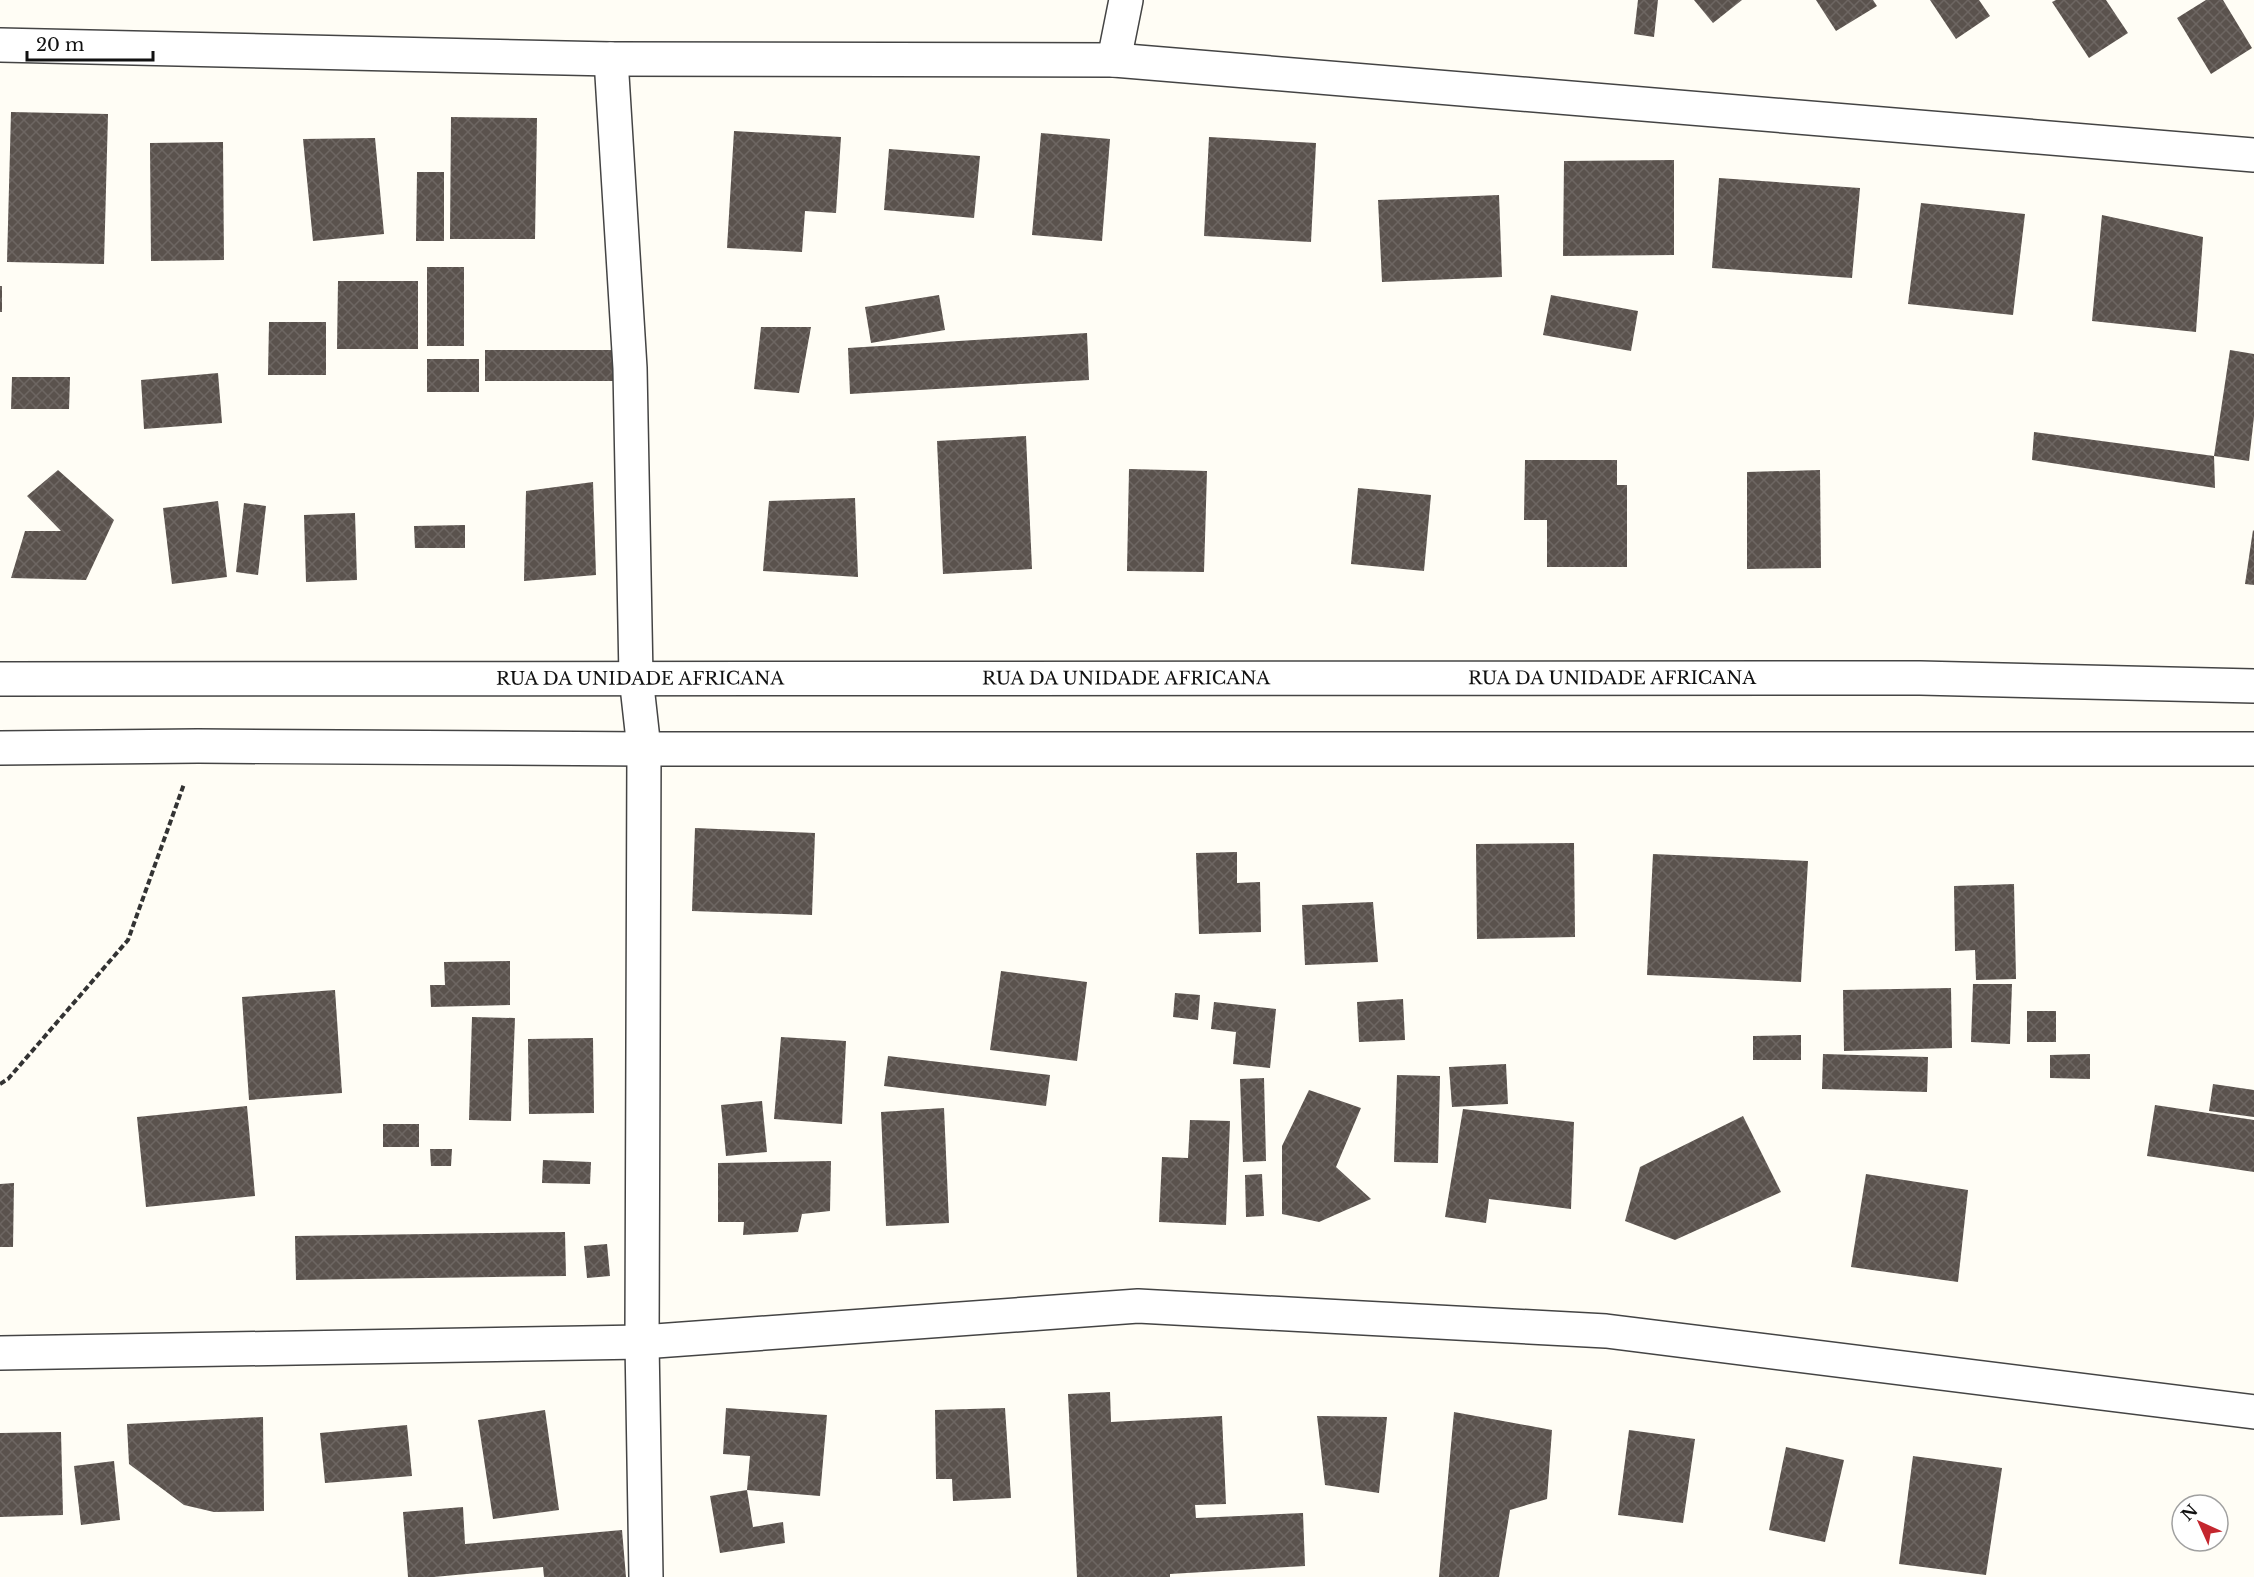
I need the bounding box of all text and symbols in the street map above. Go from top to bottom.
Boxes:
scale bar [27,24,153,62]
text: 20 m [36,34,84,56]
street label: RUA DA UNIDADE AFRICANA [982,667,1271,689]
street label: RUA DA UNIDADE AFRICANA [1468,667,1757,689]
street label: RUA DA UNIDADE AFRICANA [496,668,785,690]
north arrow [2170,1493,2230,1553]
text: N [2177,1500,2202,1525]

